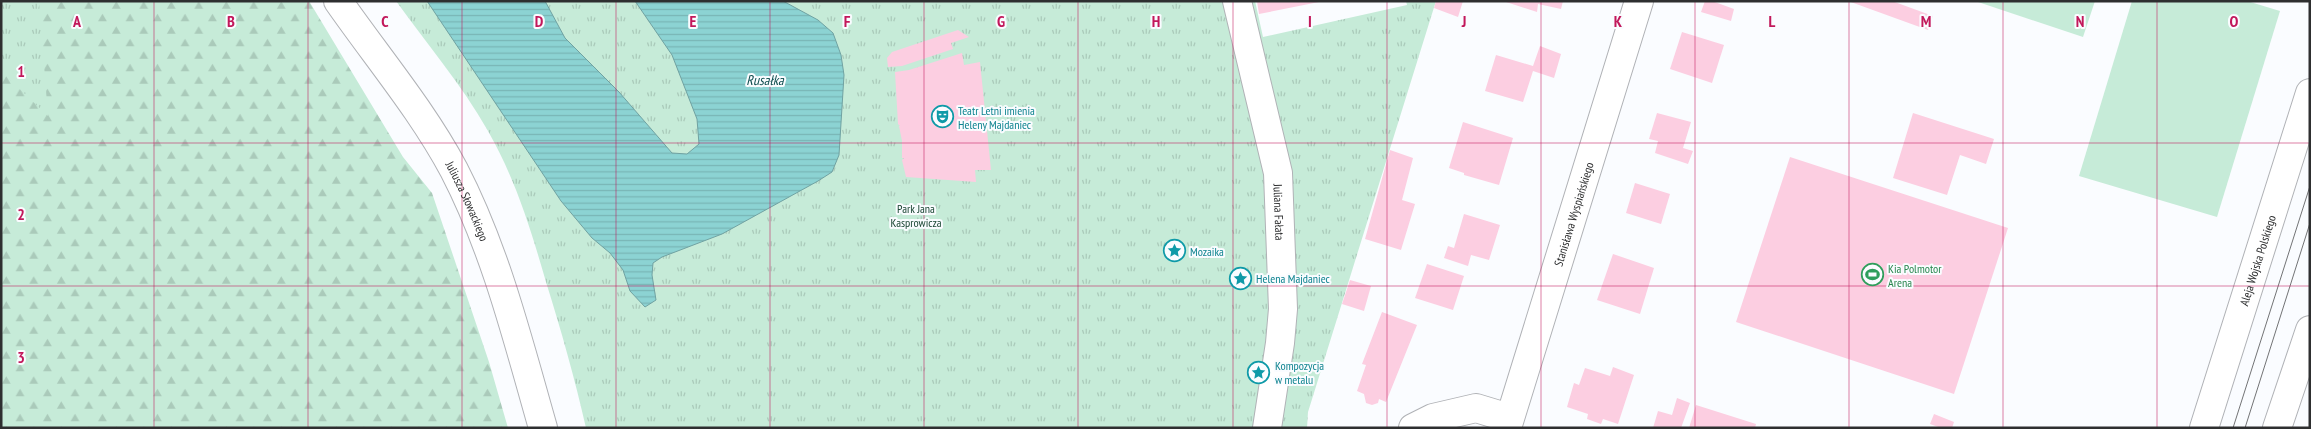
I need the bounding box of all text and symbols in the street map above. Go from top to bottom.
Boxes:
text: A [72,11,82,31]
text: B [227,11,235,31]
text: C [381,11,389,31]
text: D [535,11,544,31]
text: E [690,11,697,31]
text: F [844,11,851,31]
text: G [997,11,1005,31]
text: H [1152,11,1160,31]
text: I [1308,11,1312,31]
text: J [1461,11,1466,31]
text: K [1614,11,1623,31]
text: L [1769,11,1776,31]
text: M [1921,11,1931,31]
text: N [2076,11,2084,31]
text: O [2230,11,2239,31]
text: 1 [17,61,25,81]
water label: Rusałka [746,71,785,89]
place label: Teatr Letni imienia Heleny Majdaniec [958,103,1035,132]
theatre icon: Teatr Letni imienia Heleny Majdaniec [930,105,954,129]
street label: Juliusza Słowackiego [443,157,492,243]
street label: Stanisława Wyspiańskiego [1550,160,1596,268]
street label: Juliana Fałata [1271,183,1288,241]
park label: Park Jana Kasprowicza [890,201,942,230]
text: 2 [17,204,25,224]
street label: Aleja Wojska Polskiego [2236,213,2278,307]
place icon: Mozaika [1162,239,1186,263]
place label: Mozaika [1190,244,1224,259]
place label: Kia Polmotor Arena [1888,261,1942,290]
sports icon: Kia Polmotor Arena [1860,263,1884,287]
place icon: Helena Majdaniec [1228,266,1252,290]
place label: Helena Majdaniec [1256,271,1331,286]
text: 3 [17,347,25,367]
place label: Kompozycja w metalu [1275,358,1324,387]
place icon: Kompozycja w metalu [1247,360,1271,384]

